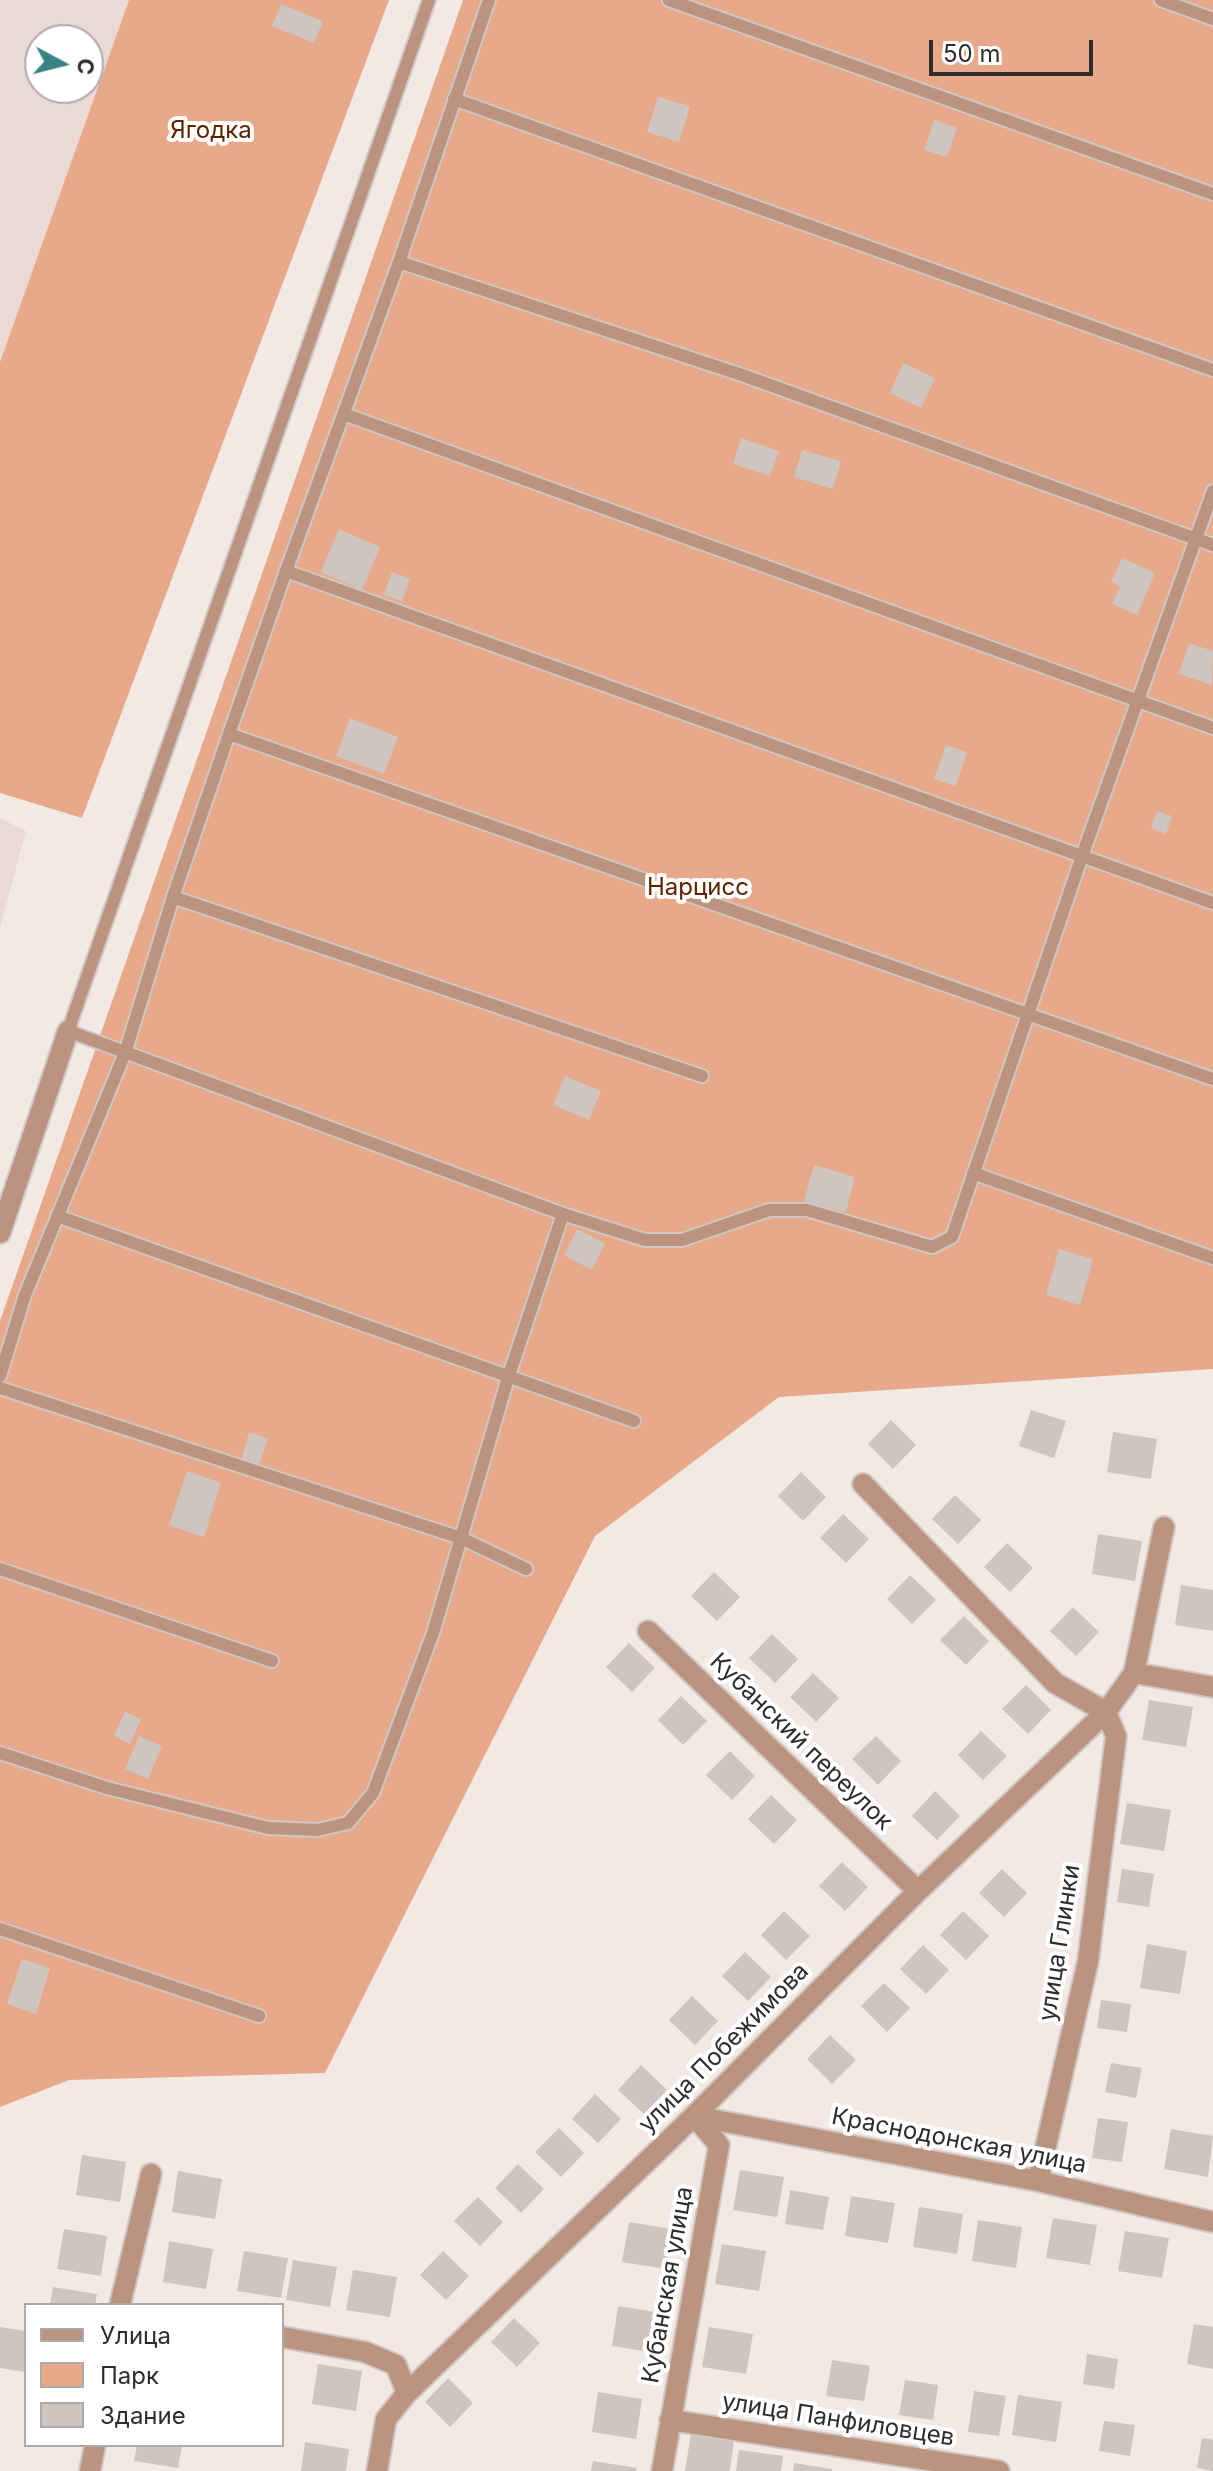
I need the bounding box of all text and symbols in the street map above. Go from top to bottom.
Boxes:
north arrow [24,24,104,104]
scale bar [933,24,1097,74]
text: 50 m [943,39,1001,68]
text: С [72,57,100,76]
park label: Ягодка [170,117,252,145]
park label: Нарцисс [647,874,749,902]
street label: Кубанский переулок [704,1647,898,1837]
street label: улица Глинки [1033,1863,1087,2023]
street label: улица Побежимова [633,1957,815,2139]
street label: Краснодонская улица [829,2102,1089,2180]
street label: Кубанская улица [637,2185,699,2385]
legend [24,2303,284,2447]
text: Улица [100,2321,171,2350]
text: Парк [100,2361,159,2390]
street label: улица Панфиловцев [720,2387,956,2453]
text: Здание [100,2401,186,2430]

